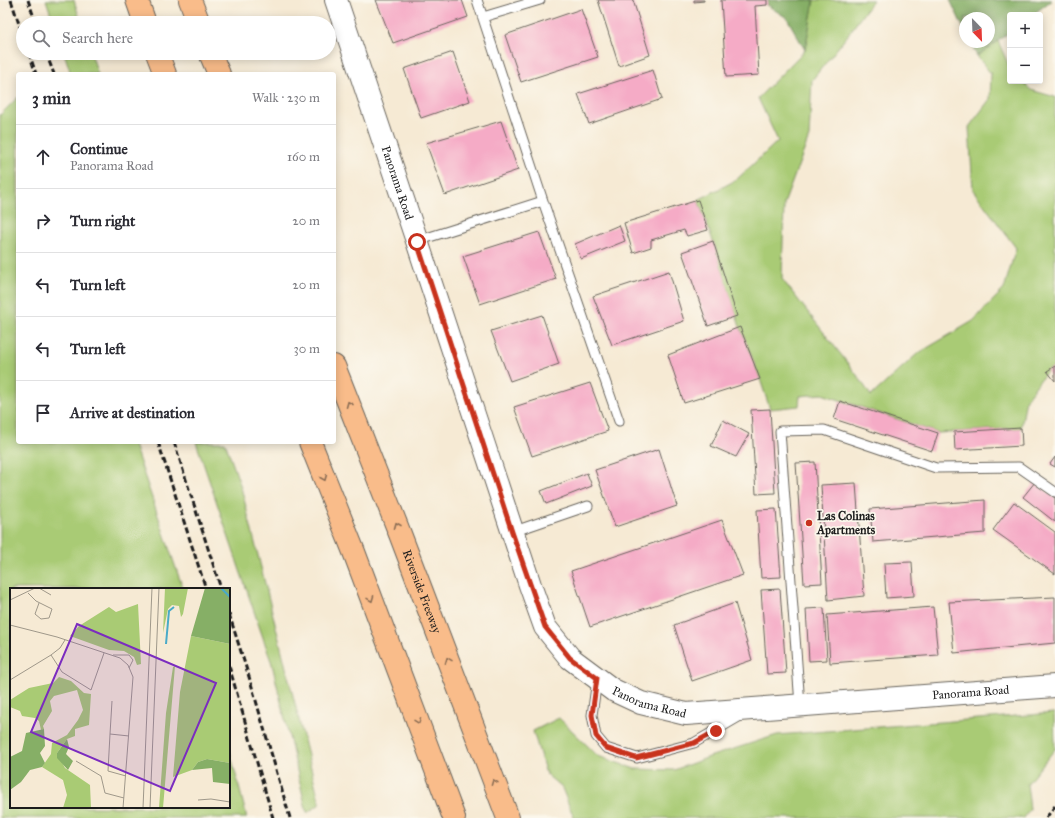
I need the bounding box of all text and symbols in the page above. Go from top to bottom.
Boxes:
north arrow [959,12,995,48]
map controls [1007,12,1043,84]
button: + [1007,12,1043,48]
search box [16,16,336,60]
icon: search [30,27,52,49]
text: Search here [62,29,133,47]
button: − [1007,48,1043,84]
text: 3 min [32,88,71,109]
text: Walk · 230 m [252,90,320,106]
text: Continue [70,140,128,158]
street label: Panorama Road [379,144,416,222]
icon: ahead [32,146,54,168]
text: 160 m [287,149,320,165]
text: Panorama Road [70,158,154,174]
icon: right [32,210,54,232]
text: Turn right [70,212,135,230]
text: 20 m [292,213,320,229]
route start [408,233,426,251]
icon: left [32,274,54,296]
text: Turn left [70,276,126,294]
text: 20 m [292,277,320,293]
icon: left [32,338,54,360]
text: Turn left [70,340,126,358]
text: 30 m [294,341,320,357]
one-way arrow [346,401,354,408]
icon: arrive [32,402,54,424]
text: Arrive at destination [70,404,195,422]
one-way arrow [320,475,328,482]
place label: Las Colinas Apartments [816,509,876,538]
marker: Las Colinas Apartments [804,518,814,528]
one-way arrow [393,522,401,529]
street label: Riverside Freeway [400,548,444,636]
inset map [10,588,230,808]
one-way arrow [367,596,375,603]
one-way arrow [444,657,452,664]
street label: Panorama Road [932,682,1010,702]
street label: Panorama Road [610,684,688,721]
one-way arrow [413,717,421,724]
route end [707,722,725,740]
one-way arrow [491,778,499,785]

